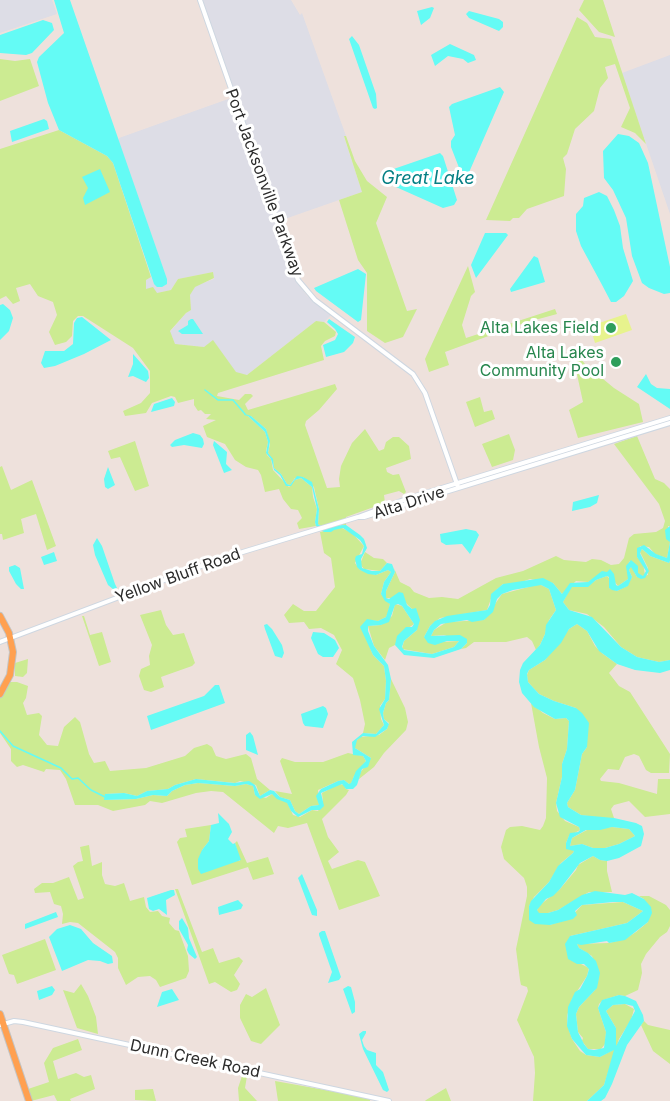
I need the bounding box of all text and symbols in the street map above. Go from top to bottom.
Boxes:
street label: Port Jacksonville Parkway [221,86,307,280]
water label: Great Lake [381,168,475,190]
place label: Alta Lakes Field [480,318,599,338]
marker: Alta Lakes Field [604,321,618,335]
place label: Alta Lakes Community Pool [480,343,604,381]
marker: Alta Lakes Community Pool [609,355,623,369]
street label: Alta Drive [371,482,447,524]
street label: Yellow Bluff Road [113,544,243,608]
street label: Dunn Creek Road [128,1036,262,1082]

